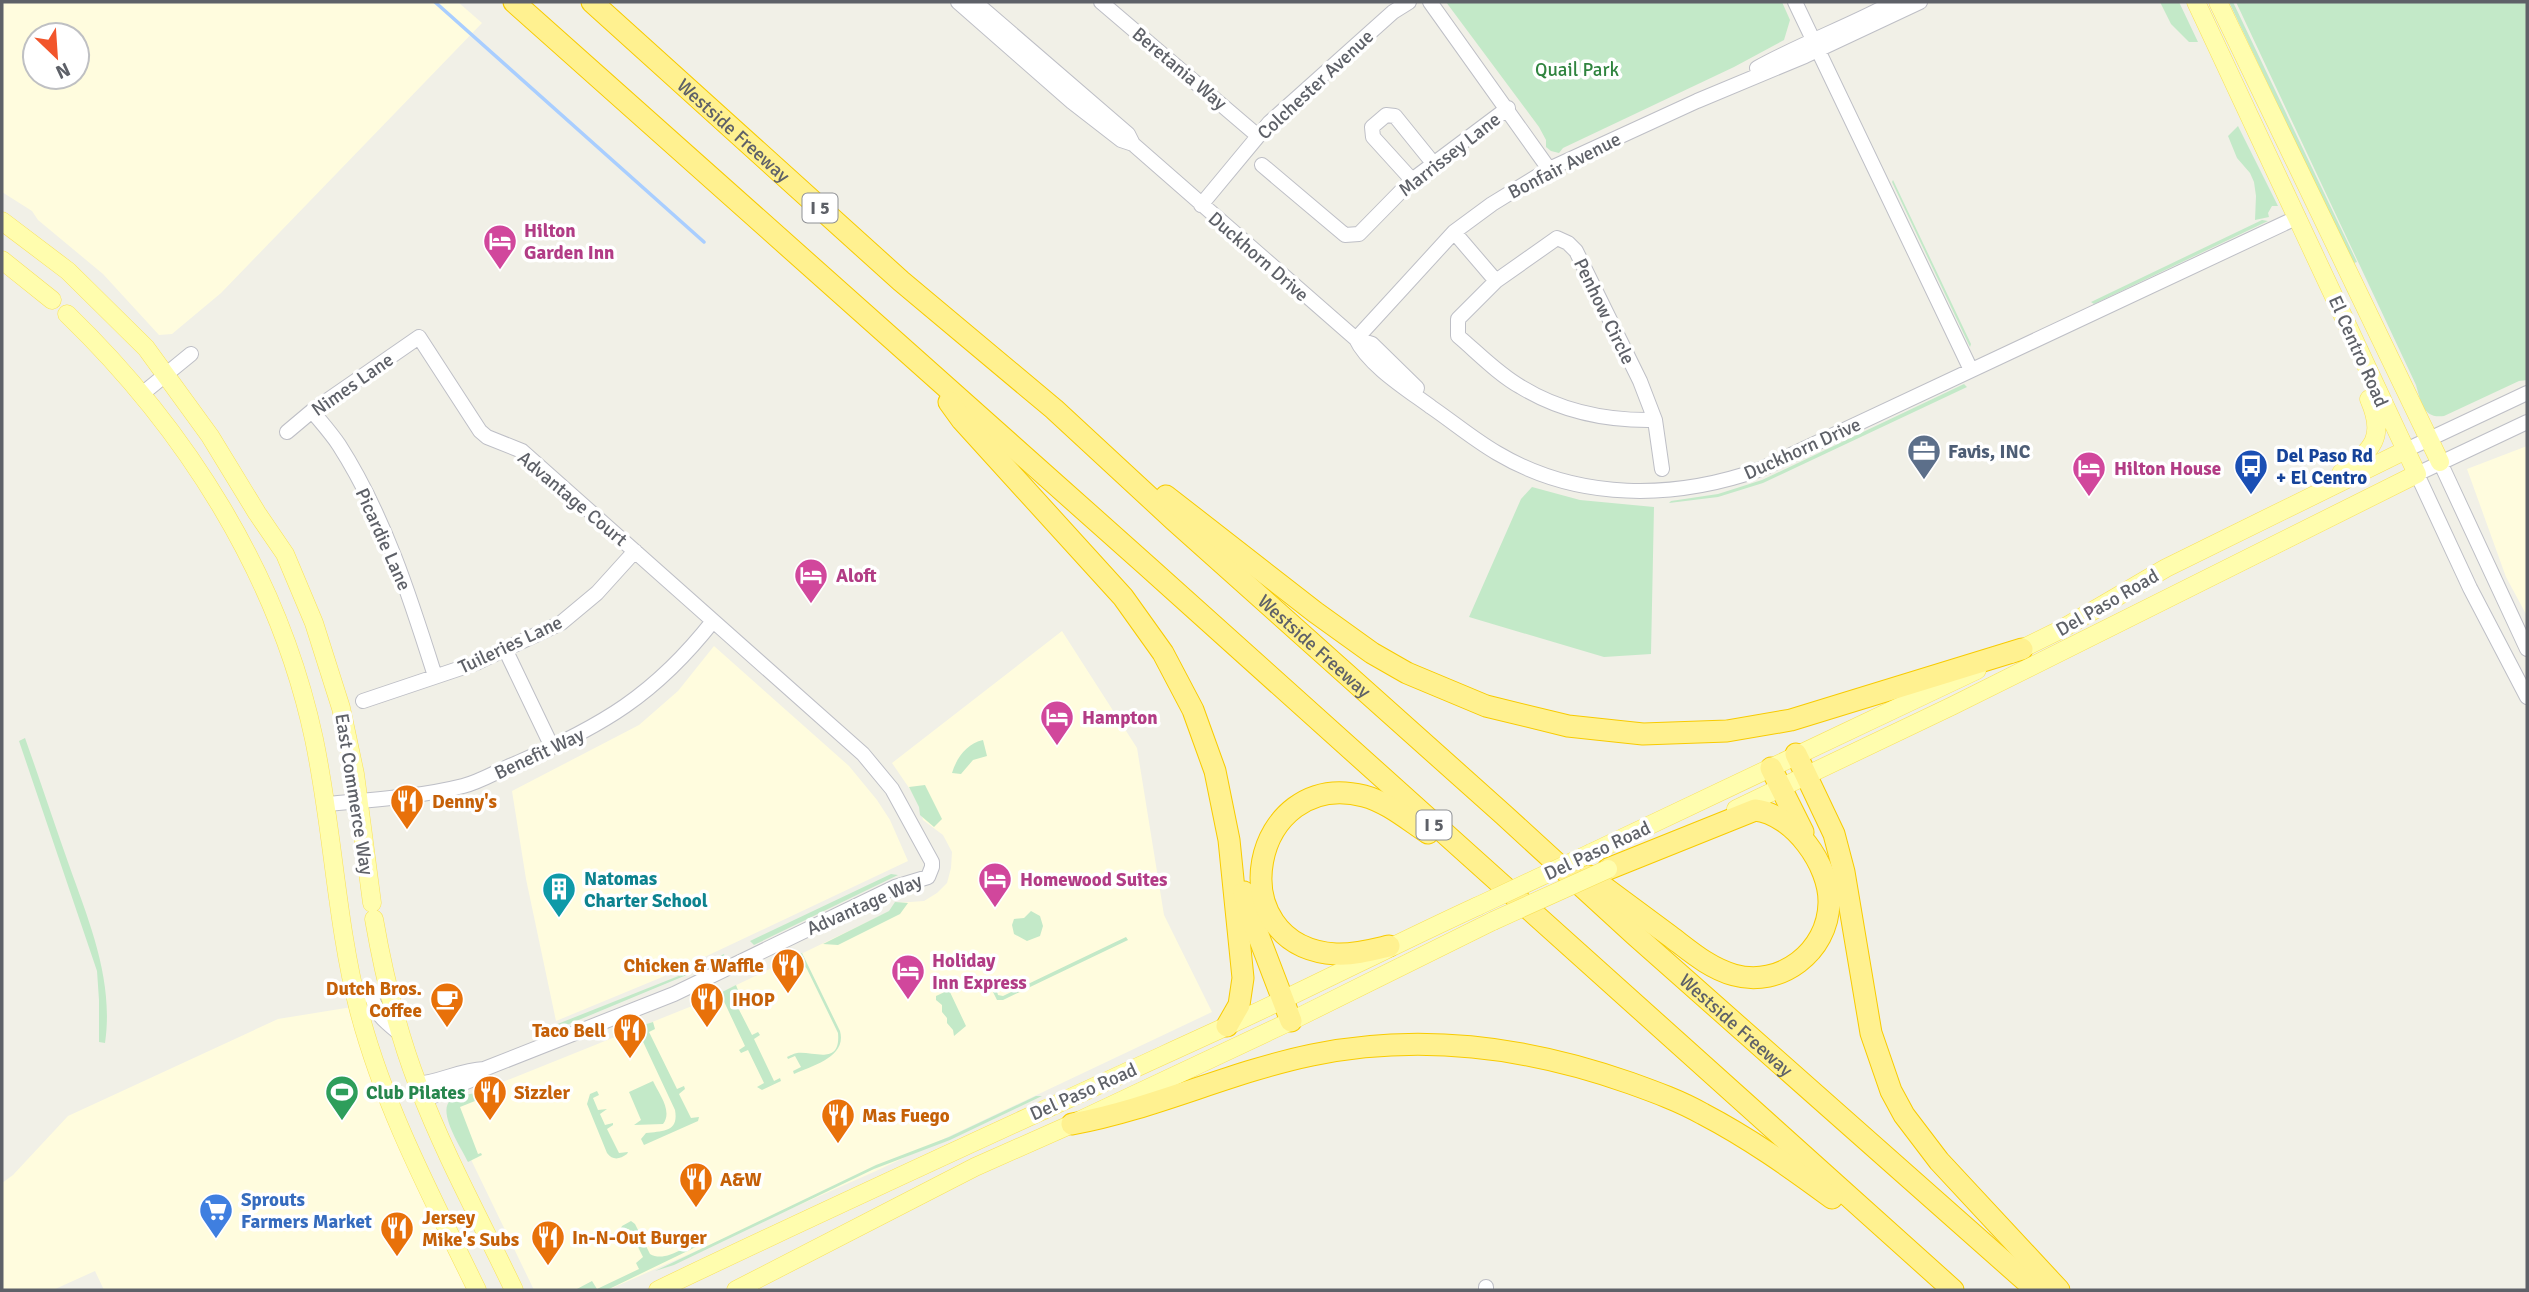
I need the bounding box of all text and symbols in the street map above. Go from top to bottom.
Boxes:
north arrow [21,21,91,91]
street label: Beretania Way [1127,22,1232,115]
street label: Colchester Avenue [1253,25,1379,145]
text: N [52,57,74,84]
park label: Quail Park [1535,58,1619,82]
street label: Westside Freeway [672,74,795,188]
street label: Marrissey Lane [1394,108,1505,202]
street label: Bonfair Avenue [1504,127,1625,205]
road number: I 5 [802,194,838,223]
street label: Duckhorn Drive [1203,207,1314,307]
place label: Hilton Garden Inn [524,219,615,265]
hotel icon: Hilton Garden Inn [481,222,519,271]
street label: Penhow Circle [1568,254,1640,368]
street label: El Centro Road [2323,292,2393,411]
street label: Nimes Lane [307,348,398,422]
street label: Duckhorn Drive [1740,412,1865,485]
office icon: Favis, INC [1905,432,1943,481]
place label: Favis, INC [1948,440,2031,464]
place label: Del Paso Rd + El Centro [2276,444,2373,490]
street label: Advantage Court [513,446,632,552]
bus stop icon: Del Paso Rd + El Centro [2232,447,2270,496]
hotel icon: Hilton House [2070,449,2108,498]
place label: Hilton House [2114,457,2221,481]
street label: Picardie Lane [350,485,416,594]
hotel icon: Aloft [792,556,830,605]
place label: Aloft [836,564,877,588]
street label: Del Paso Road [2052,564,2163,642]
street label: Westside Freeway [1252,590,1376,704]
street label: Tuileries Lane [455,610,566,679]
hotel icon: Hampton [1038,698,1076,747]
place label: Hampton [1082,706,1158,730]
street label: East Commerce Way [329,712,379,877]
street label: Benefit Way [491,723,588,785]
restaurant icon: Denny's [388,782,426,831]
place label: Denny's [432,790,497,814]
road number: I 5 [1416,810,1452,840]
street label: Del Paso Road [1540,816,1654,886]
hotel icon: Homewood Suites [976,860,1014,909]
place label: Natomas Charter School [584,867,708,913]
place label: Homewood Suites [1020,868,1168,892]
street label: Advantage Way [803,869,926,941]
building icon: Natomas Charter School [540,870,578,919]
restaurant icon: Chicken & Waffle [769,946,807,995]
place label: Holiday Inn Express [932,949,1027,995]
hotel icon: Holiday Inn Express [889,952,927,1001]
place label: Chicken & Waffle [623,954,764,978]
street label: Westside Freeway [1674,969,1798,1082]
place label: Dutch Bros. Coffee [326,977,422,1023]
cafe icon: Dutch Bros. Coffee [428,980,466,1029]
restaurant icon: IHOP [688,980,726,1029]
place label: IHOP [732,988,775,1012]
restaurant icon: Taco Bell [611,1011,649,1060]
place label: Taco Bell [532,1019,606,1043]
street label: Del Paso Road [1026,1058,1141,1126]
sports icon: Club Pilates [323,1073,361,1122]
restaurant icon: Sizzler [471,1073,509,1122]
place label: Club Pilates [366,1081,465,1105]
place label: Sizzler [514,1081,571,1105]
restaurant icon: Mas Fuego [819,1096,857,1145]
place label: Mas Fuego [862,1104,950,1128]
restaurant icon: A&W [677,1160,715,1209]
place label: A&W [720,1168,762,1192]
place label: Sprouts Farmers Market [241,1188,372,1234]
supermarket icon: Sprouts Farmers Market [197,1191,235,1240]
place label: Jersey Mike's Subs [422,1206,519,1252]
restaurant icon: Jersey Mike's Subs [378,1209,416,1258]
restaurant icon: In-N-Out Burger [529,1218,567,1267]
place label: In-N-Out Burger [572,1226,707,1250]

